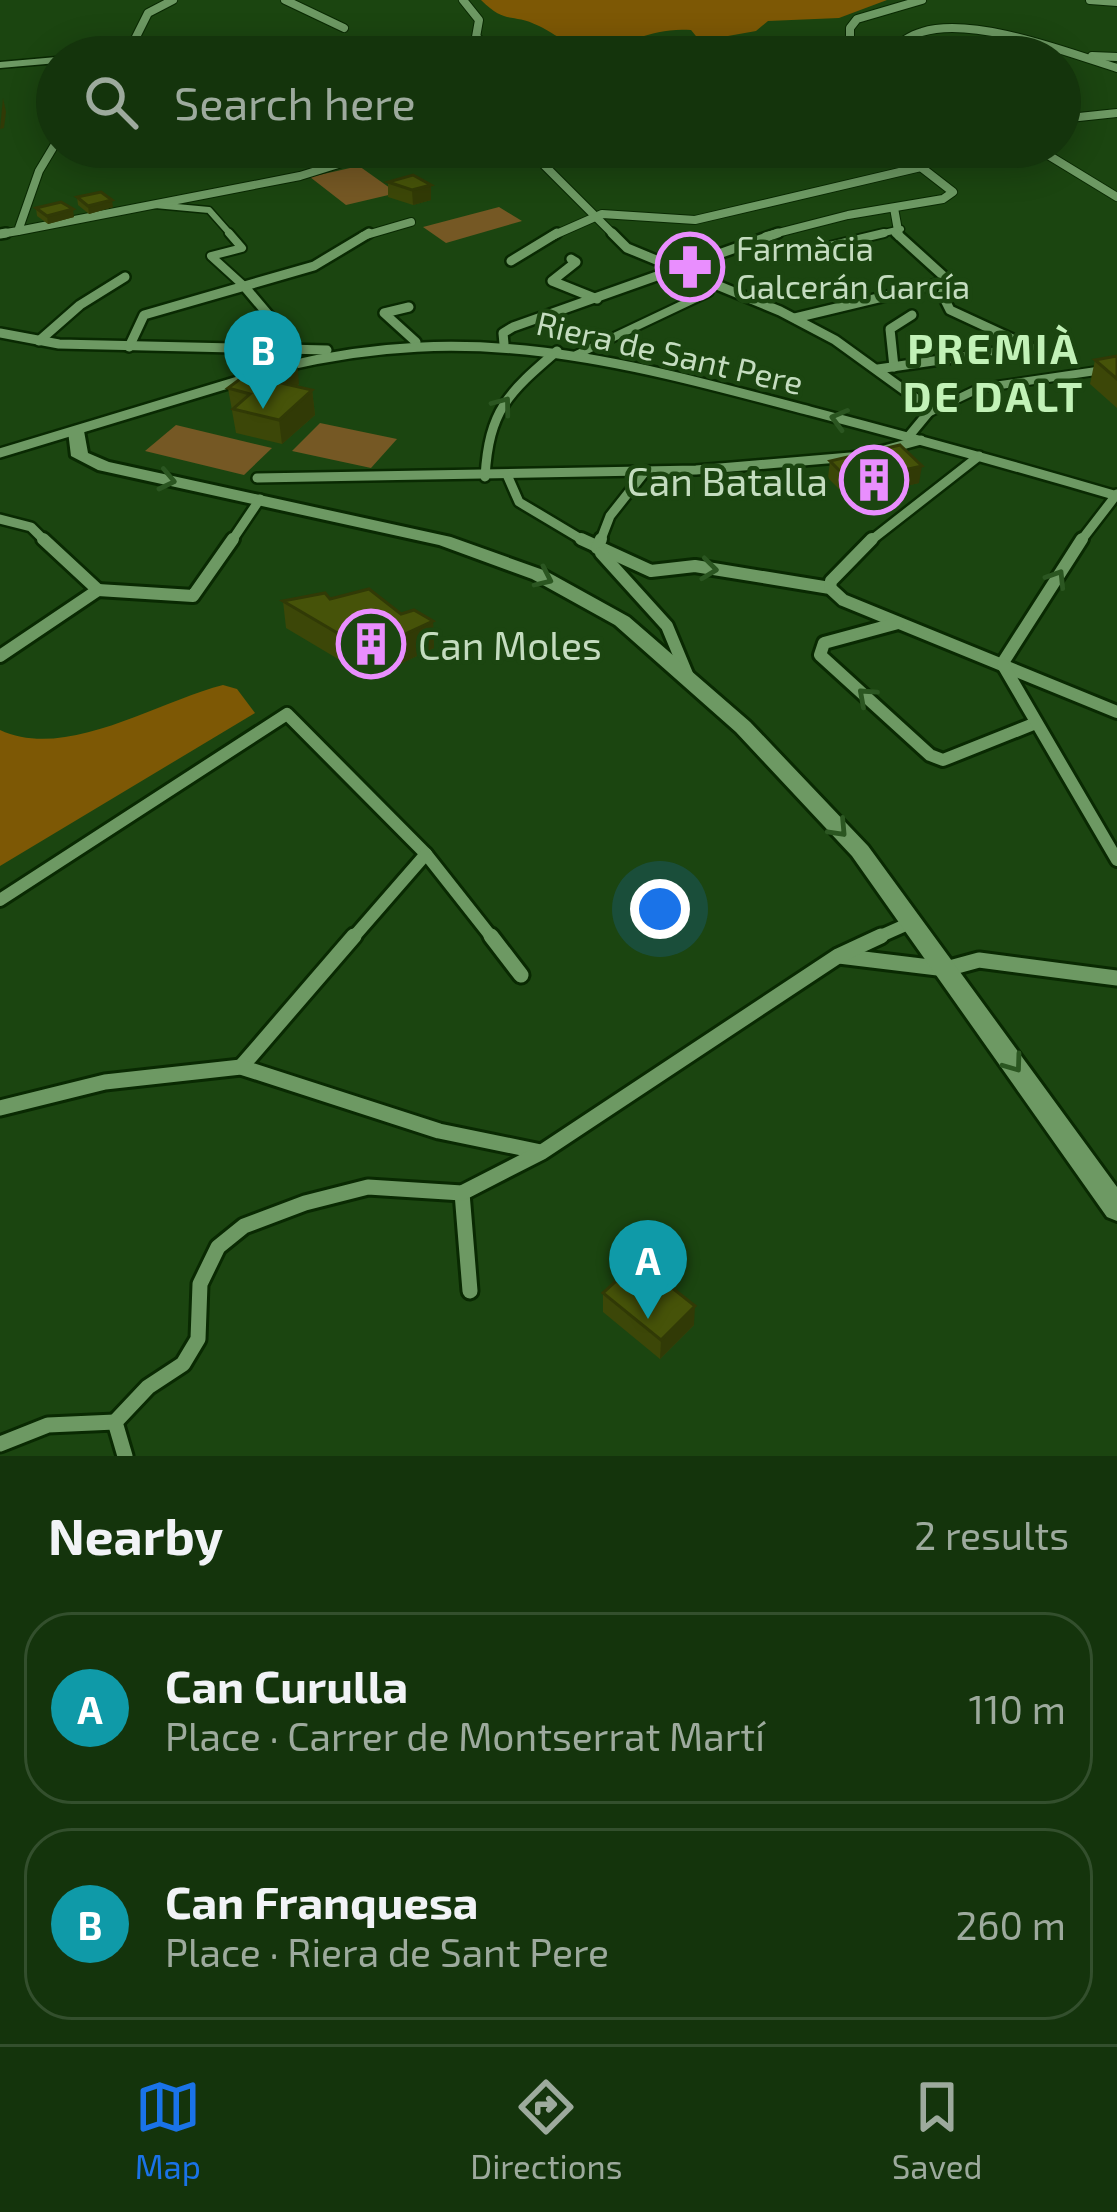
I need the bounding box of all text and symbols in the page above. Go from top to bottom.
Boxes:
search box [36,36,1081,168]
icon: search [78,69,144,135]
text: Search here [174,75,416,129]
place label: Farmàcia Galcerán García [736,228,970,306]
pharmacy icon: Farmàcia Galcerán García [655,232,725,302]
street label: Riera de Sant Pere [533,302,807,402]
pin: B [224,310,302,409]
district label: PREMIÀ DE DALT [903,322,1085,420]
one-way arrow [489,397,510,418]
one-way arrow [830,408,850,433]
building icon: Can Batalla [839,445,909,515]
place label: Can Batalla [627,457,828,504]
one-way arrow [157,466,177,491]
one-way arrow [699,556,718,582]
one-way arrow [532,564,553,588]
one-way arrow [1042,570,1064,592]
building icon: Can Moles [336,609,406,679]
place label: Can Moles [418,621,602,668]
one-way arrow [858,689,879,711]
one-way arrow [825,815,846,836]
your location [630,879,690,939]
one-way arrow [1000,1051,1022,1073]
pin: A [609,1220,687,1319]
text: Nearby [48,1504,223,1565]
text: 2 results [914,1511,1069,1558]
text: Can Curulla [165,1658,408,1712]
text: A [77,1685,103,1732]
text: 110 m [969,1685,1066,1732]
text: Place · Carrer de Montserrat Martí [165,1712,765,1759]
text: Can Franquesa [165,1874,478,1928]
text: B [78,1901,102,1948]
text: 260 m [955,1901,1066,1948]
text: Place · Riera de Sant Pere [165,1928,609,1975]
tab: Map [135,2074,201,2186]
tab: Directions [470,2074,622,2186]
tab: Saved [892,2074,982,2186]

